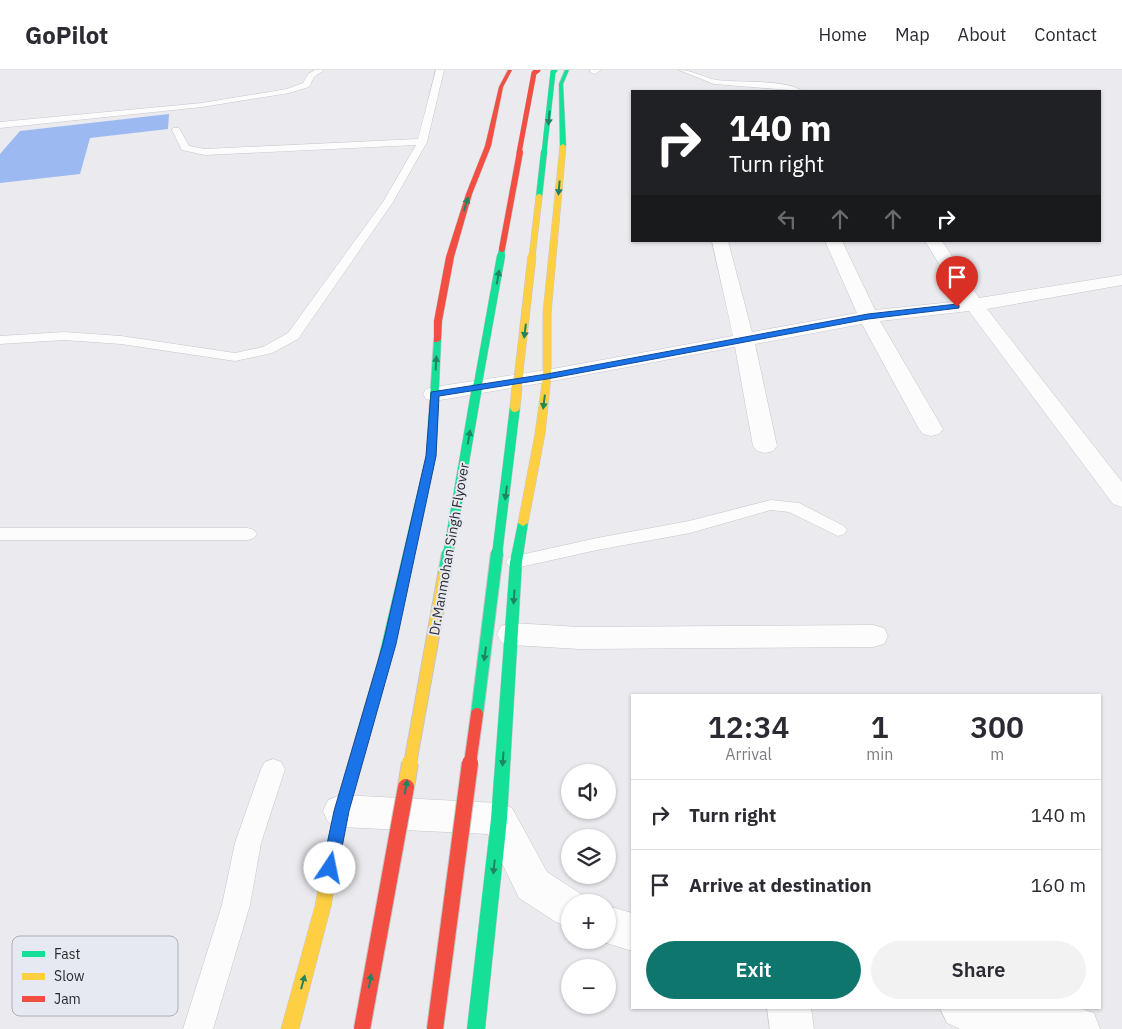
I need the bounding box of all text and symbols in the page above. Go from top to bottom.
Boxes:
text: GoPilot [25,19,108,51]
text: Home [819,23,867,46]
text: Map [895,23,930,46]
text: About [958,23,1006,46]
text: Contact [1034,23,1097,46]
text: 140 m [729,105,832,151]
one-way arrow [544,110,552,126]
icon: right [646,110,711,175]
text: Turn right [729,149,824,178]
one-way arrow [555,180,563,196]
one-way arrow [462,196,470,211]
icon: left [773,205,801,233]
icon: ahead [826,205,854,233]
icon: ahead [879,205,907,233]
icon: right [932,205,960,233]
pin [936,256,978,307]
icon: arrive [943,263,971,291]
one-way arrow [494,269,502,285]
one-way arrow [521,324,529,340]
one-way arrow [432,355,440,371]
one-way arrow [540,394,548,410]
one-way arrow [466,429,474,445]
street label: Dr.Manmohan Singh Flyover [425,461,473,637]
one-way arrow [502,485,510,501]
one-way arrow [509,589,517,605]
one-way arrow [481,646,489,662]
text: 12:34 [708,707,789,746]
text: 1 [871,707,889,746]
text: 300 [970,707,1024,746]
text: Arrival [725,744,772,764]
text: min [866,744,893,764]
text: m [990,744,1004,764]
one-way arrow [499,751,507,767]
map controls [561,764,616,1014]
button: sound [561,764,616,819]
one-way arrow [402,778,410,794]
icon: right [646,801,674,829]
text: Turn right [689,803,776,827]
text: 140 m [1031,803,1086,827]
button: layers [561,829,616,884]
position arrow [303,841,355,893]
one-way arrow [490,859,498,875]
icon: arrive [646,871,674,899]
text: Arrive at destination [689,873,872,897]
text: 160 m [1031,873,1086,897]
button: + [561,894,616,949]
legend [12,936,178,1016]
button: Exit [646,941,861,999]
button: Share [871,941,1086,999]
text: Fast [54,945,80,963]
button: − [561,959,616,1014]
text: Slow [54,967,85,985]
one-way arrow [367,973,375,989]
one-way arrow [299,974,307,989]
text: Jam [54,990,81,1008]

